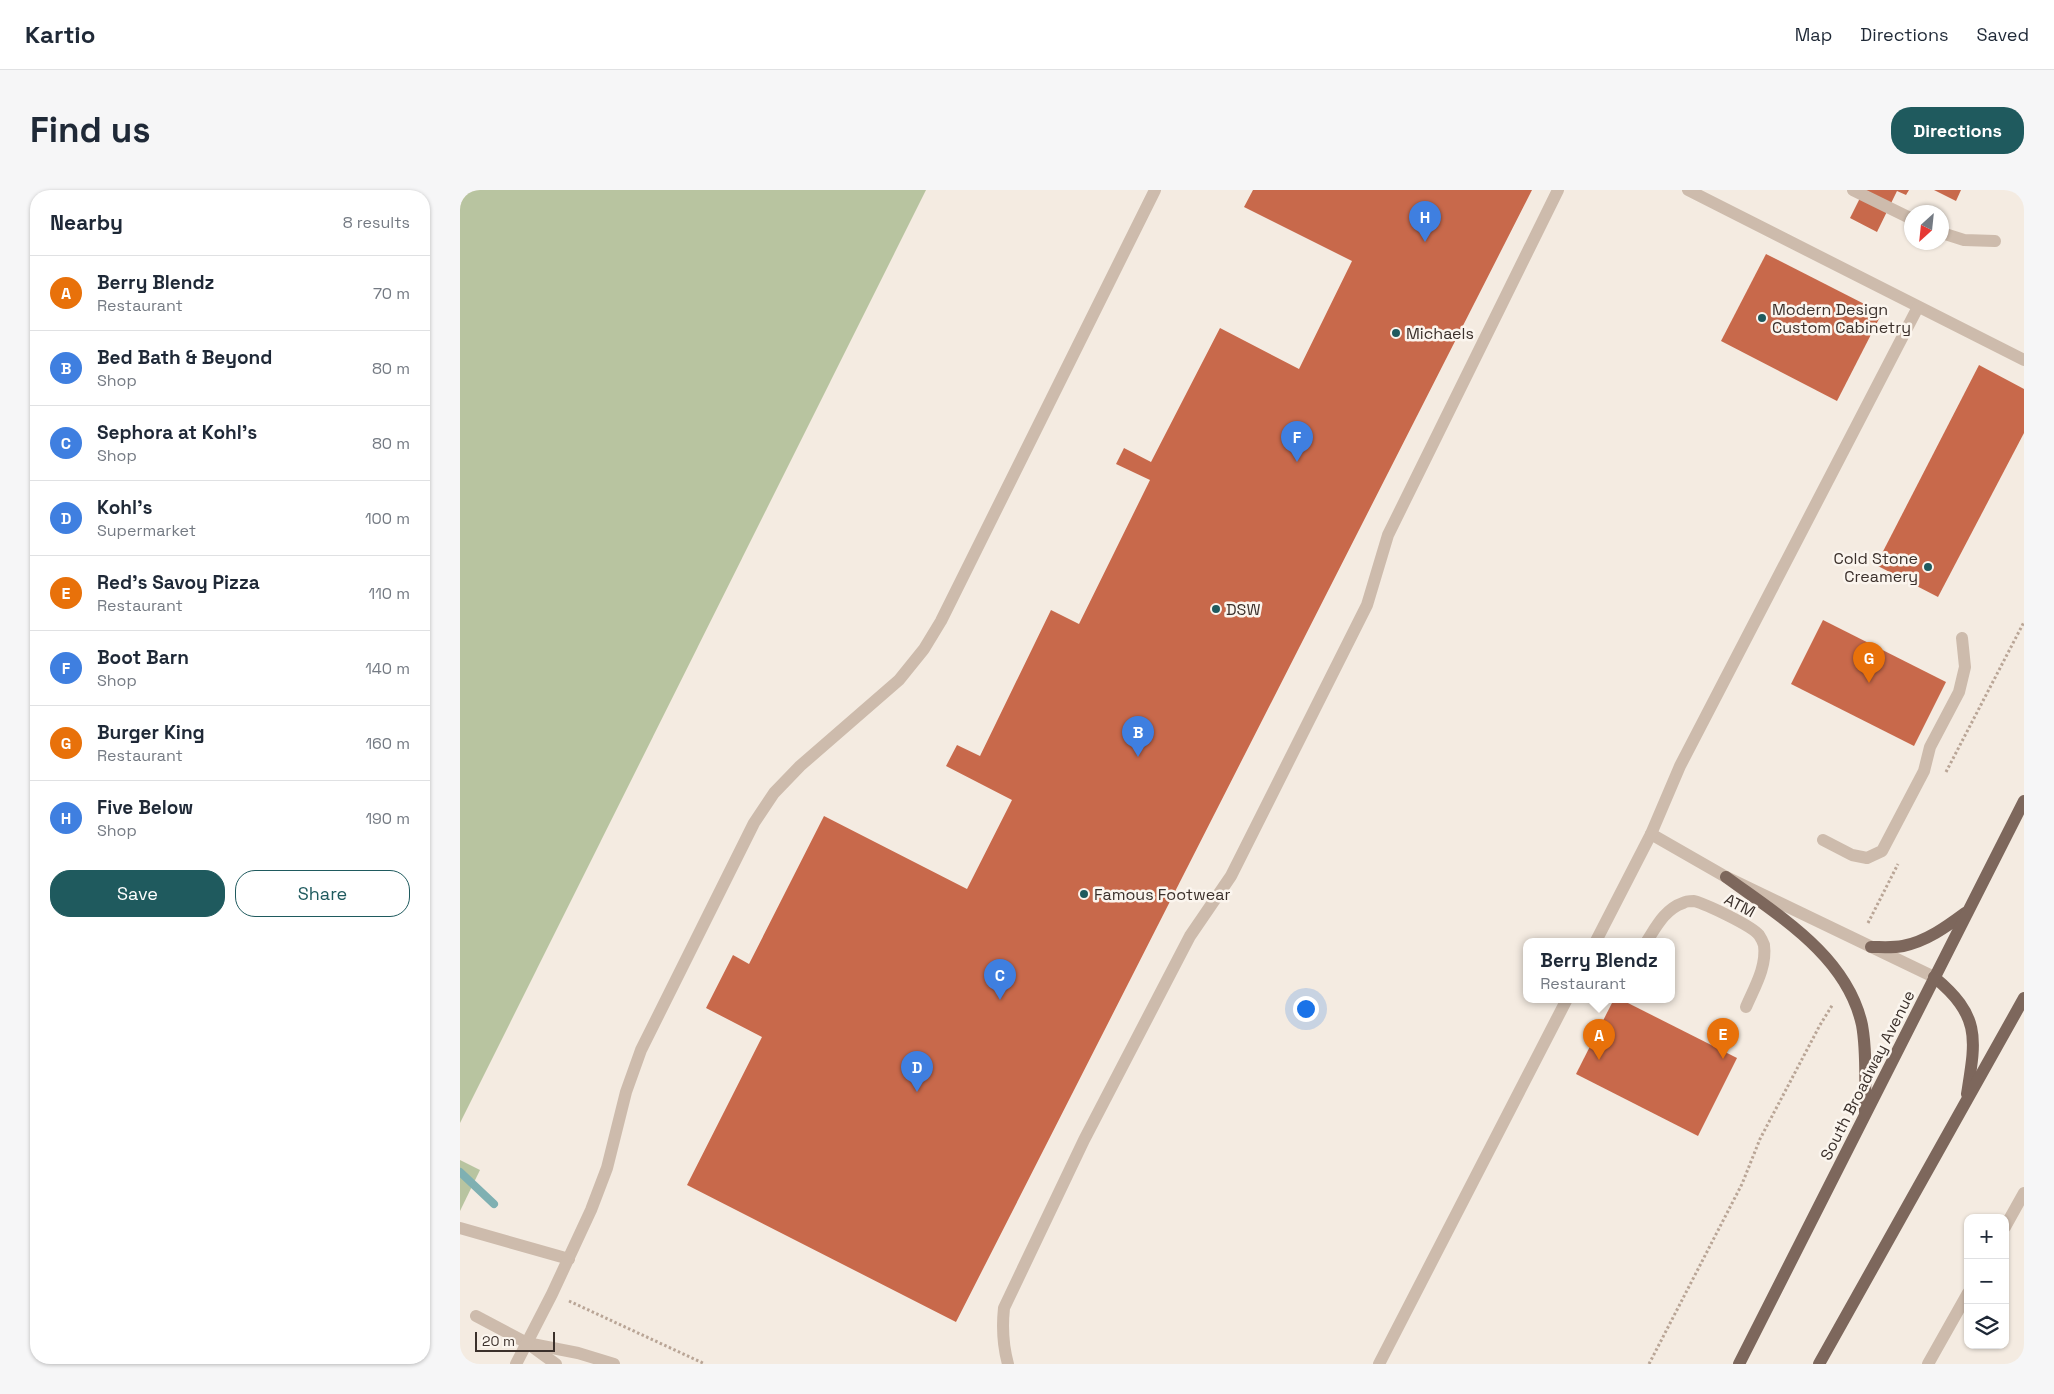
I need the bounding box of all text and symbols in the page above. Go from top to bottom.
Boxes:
text: Kartio [25,19,95,50]
text: Map [1795,23,1832,46]
text: Directions [1860,23,1949,46]
text: Saved [1977,23,2029,46]
button: Directions [1891,107,2024,154]
text: Find us [30,108,151,152]
pin: H [1409,201,1441,242]
north arrow [1904,205,1949,250]
text: Nearby [50,209,123,236]
text: 8 results [343,212,410,233]
text: Berry Blendz [97,270,214,295]
text: A [61,283,71,304]
text: 70 m [373,283,410,304]
text: Restaurant [97,295,183,316]
place label: Modern Design Custom Cabinetry [1772,299,1911,338]
marker: Modern Design Custom Cabinetry [1756,312,1768,324]
place label: Michaels [1406,323,1474,344]
marker: Michaels [1390,327,1402,339]
text: Bed Bath & Beyond [97,345,272,370]
text: B [61,358,71,379]
text: 80 m [372,358,410,379]
text: Shop [97,370,137,391]
text: Sephora at Kohl's [97,420,257,445]
pin: F [1281,421,1313,462]
text: C [61,433,71,454]
text: 80 m [372,433,410,454]
text: Shop [97,445,137,466]
text: Kohl's [97,495,152,520]
text: D [61,508,71,529]
text: 100 m [365,508,410,529]
text: Supermarket [97,520,196,541]
place label: Cold Stone Creamery [1833,548,1918,587]
marker: Cold Stone Creamery [1922,561,1934,573]
text: Red's Savoy Pizza [97,570,260,595]
text: E [62,583,70,604]
text: 110 m [368,583,410,604]
text: Restaurant [97,595,183,616]
place label: DSW [1226,599,1260,620]
marker: DSW [1210,603,1222,615]
pin: G [1853,642,1885,683]
text: Boot Barn [97,645,189,670]
text: F [62,658,70,679]
text: 140 m [365,658,410,679]
text: Shop [97,670,137,691]
pin: B [1122,716,1154,757]
text: Burger King [97,720,205,745]
text: G [61,733,71,754]
text: 160 m [365,733,410,754]
text: Restaurant [97,745,183,766]
text: Five Below [97,795,193,820]
text: H [61,808,71,829]
text: 190 m [365,808,410,829]
text: Shop [97,820,137,841]
button: Save [50,870,225,917]
button: Share [235,870,410,917]
place label: Famous Footwear [1094,884,1230,905]
marker: Famous Footwear [1078,888,1090,900]
street label: ATM [1721,889,1759,922]
popup [1523,938,1675,1003]
text: Berry Blendz [1540,948,1658,973]
pin: C [984,959,1016,1000]
text: Restaurant [1540,973,1626,994]
street label: South Broadway Avenue [1815,987,1920,1164]
your location [1293,996,1319,1022]
pin: E [1707,1018,1739,1059]
pin: A [1583,1019,1615,1060]
pin: D [901,1051,933,1092]
map controls [1964,1214,2009,1349]
button: + [1964,1214,2009,1259]
button: − [1964,1259,2009,1304]
button: layers [1964,1304,2009,1349]
scale bar [475,1329,555,1352]
text: 20 m [482,1332,515,1350]

